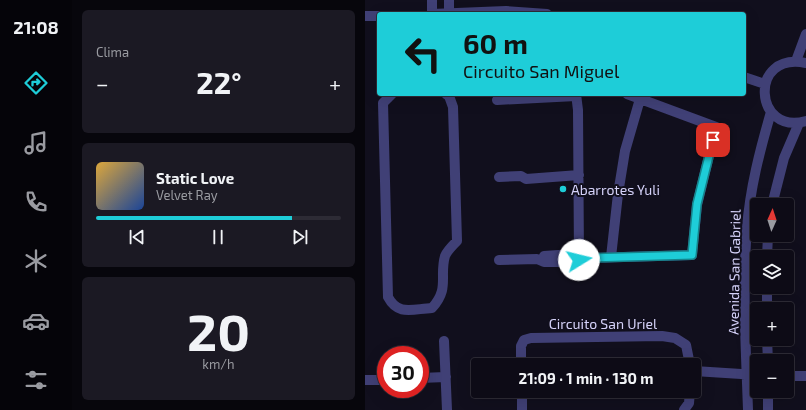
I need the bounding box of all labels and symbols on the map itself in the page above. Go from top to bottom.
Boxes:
pin [696,123,730,157]
place label: Abarrotes Yuli [571,181,660,198]
marker: Abarrotes Yuli [558,184,568,194]
north arrow [750,198,794,242]
street label: Avenida San Gabriel [724,208,744,335]
position arrow [558,239,600,281]
street label: Circuito San Uriel [549,315,658,332]
speed limit sign: 30 [377,346,429,398]

